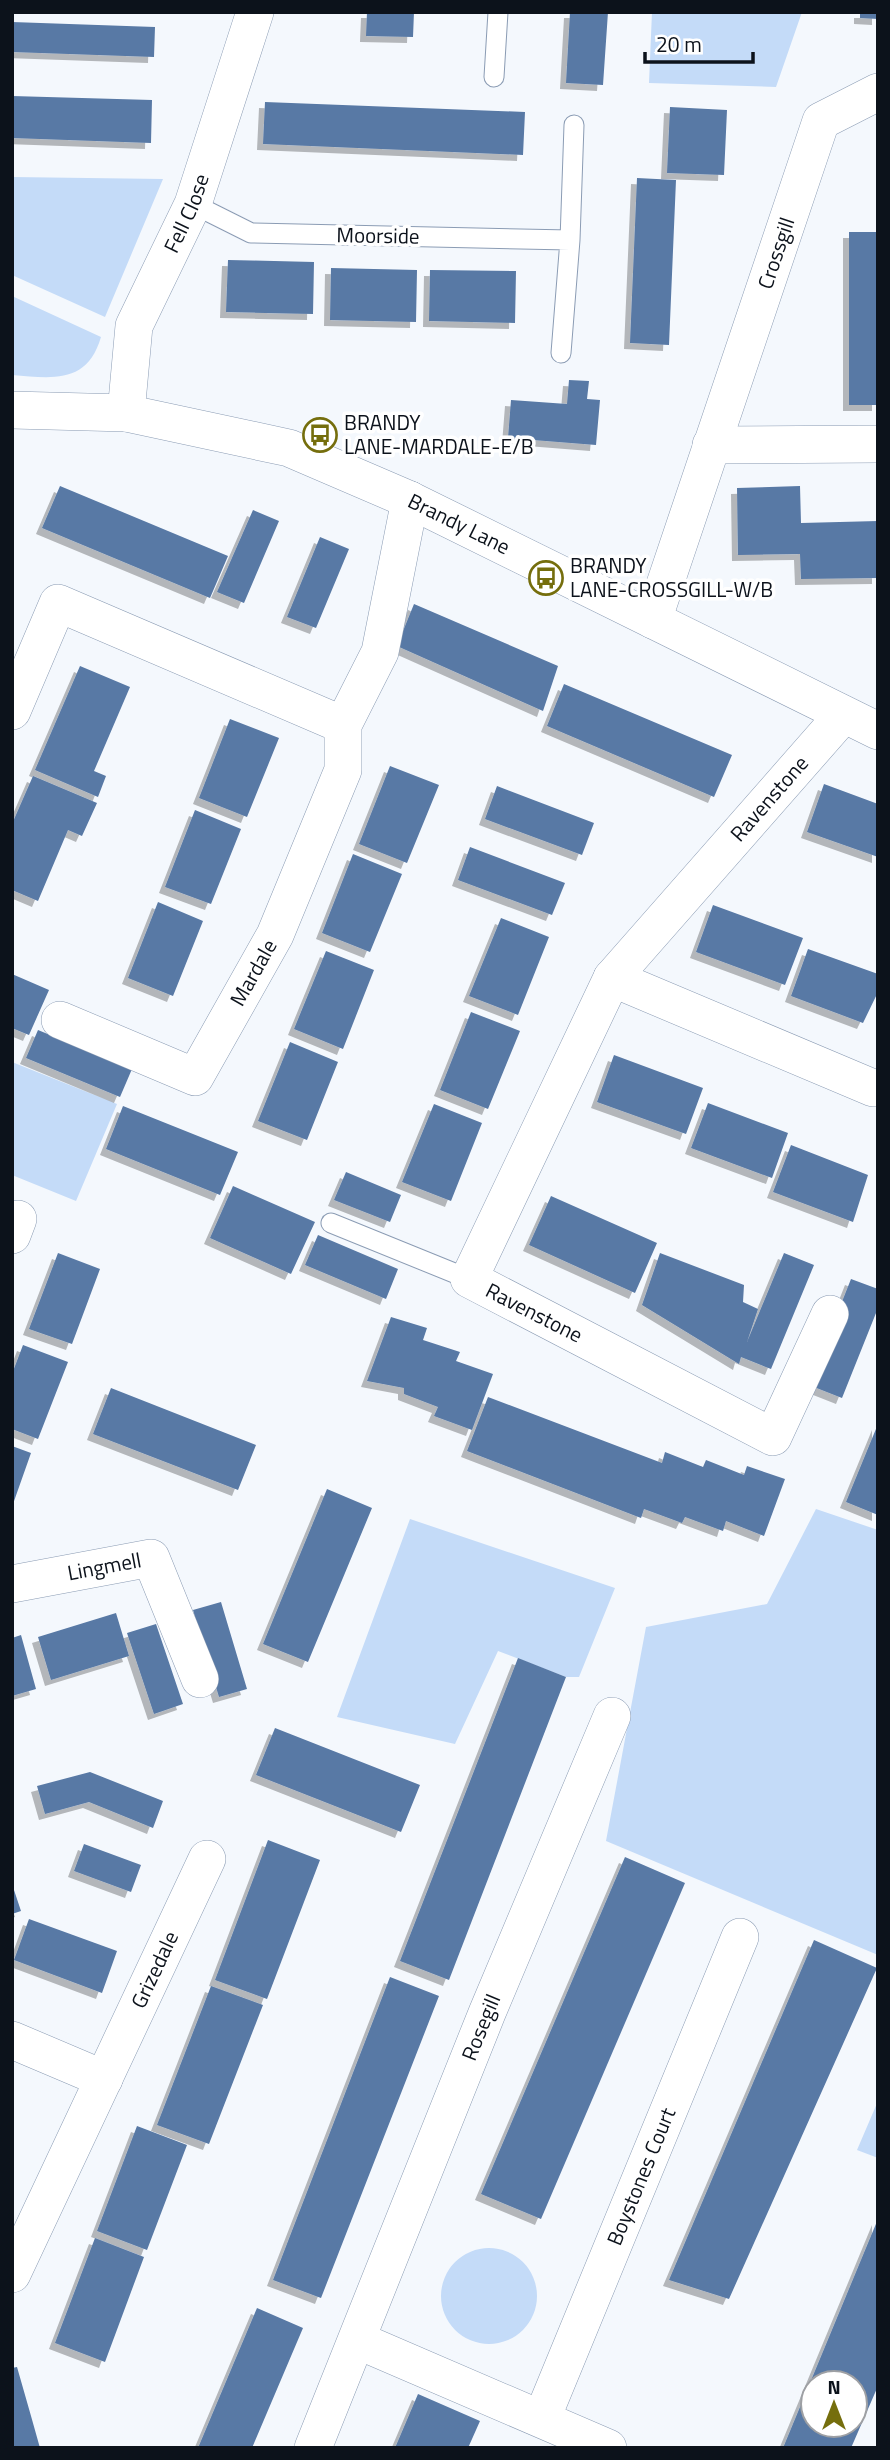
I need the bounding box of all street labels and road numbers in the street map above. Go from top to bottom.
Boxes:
street label: Fell Close [155,169,217,258]
street label: Crossgill [749,213,803,293]
street label: Moorside [336,218,420,252]
street label: Brandy Lane [403,484,516,562]
street label: Ravenstone [722,748,815,848]
street label: Mardale [221,933,284,1012]
street label: Ravenstone [480,1274,589,1350]
street label: Lingmell [65,1543,144,1588]
street label: Grizedale [122,1926,186,2013]
street label: Rosegill [453,1989,508,2065]
street label: Boystones Court [598,2102,683,2250]

